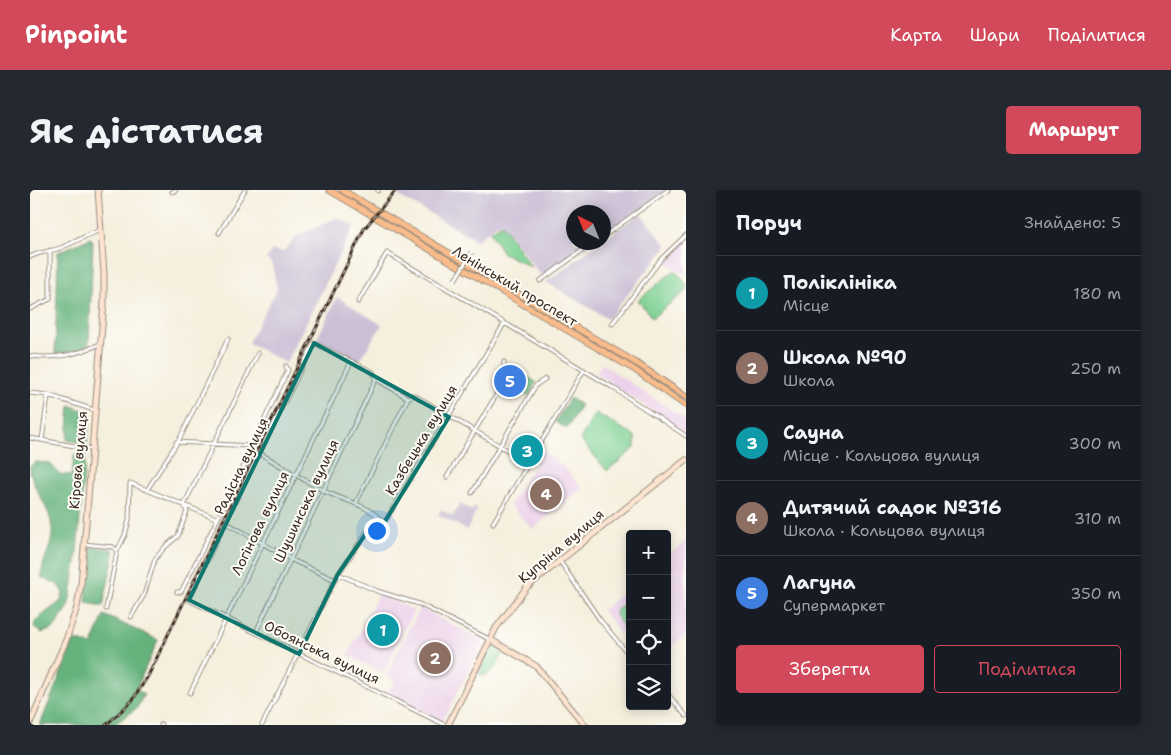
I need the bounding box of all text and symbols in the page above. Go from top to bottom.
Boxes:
text: Pinpoint [25,19,127,51]
text: Карта [890,23,942,47]
text: Шари [970,23,1020,47]
text: Поділитися [1048,23,1146,47]
button: Маршрут [1006,106,1141,154]
text: Як дістатися [30,107,264,154]
north arrow [566,205,611,250]
text: Поруч [736,209,802,237]
text: Знайдено: 5 [1024,212,1121,233]
street label: Ленінський проспект [449,241,582,331]
text: Поліклініка [783,270,897,295]
text: 1 [748,283,756,304]
text: 180 m [1073,283,1121,304]
text: Місце [783,295,830,316]
text: Школа №90 [783,345,907,370]
text: 2 [746,358,758,379]
text: 250 m [1070,358,1121,379]
pin: 5 [494,362,526,400]
text: Школа [783,370,835,391]
street label: Казбецька вулиця [381,381,461,499]
street label: Кірова вулиця [65,410,91,510]
street label: Радісна вулиця [210,414,272,518]
text: Сауна [783,420,844,445]
pin: 3 [511,432,543,470]
text: 3 [746,433,758,454]
text: 300 m [1069,433,1121,454]
street label: Шушинська вулиця [269,436,343,566]
text: Місце · Кольцова вулиця [783,445,980,466]
street label: Логінова вулиця [227,468,293,578]
pin: 4 [530,475,562,513]
text: Дитячий садок №316 [783,495,1002,520]
street label: Купріна вулиця [514,505,608,587]
text: 4 [746,508,758,529]
text: 310 m [1074,508,1121,529]
your location [364,518,390,544]
text: Школа · Кольцова вулиця [783,520,985,541]
map controls [626,530,671,710]
button: + [626,530,671,575]
text: Лагуна [783,570,856,595]
button: − [626,575,671,620]
text: 5 [747,583,757,604]
text: 350 m [1070,583,1121,604]
text: Супермаркет [783,595,885,616]
pin: 1 [367,611,399,649]
street label: Обоянська вулиця [261,616,383,688]
button: locate [626,620,671,665]
pin: 2 [419,639,451,677]
button: Зберегти [736,645,924,693]
button: Поділитися [934,645,1121,693]
button: layers [626,665,671,710]

